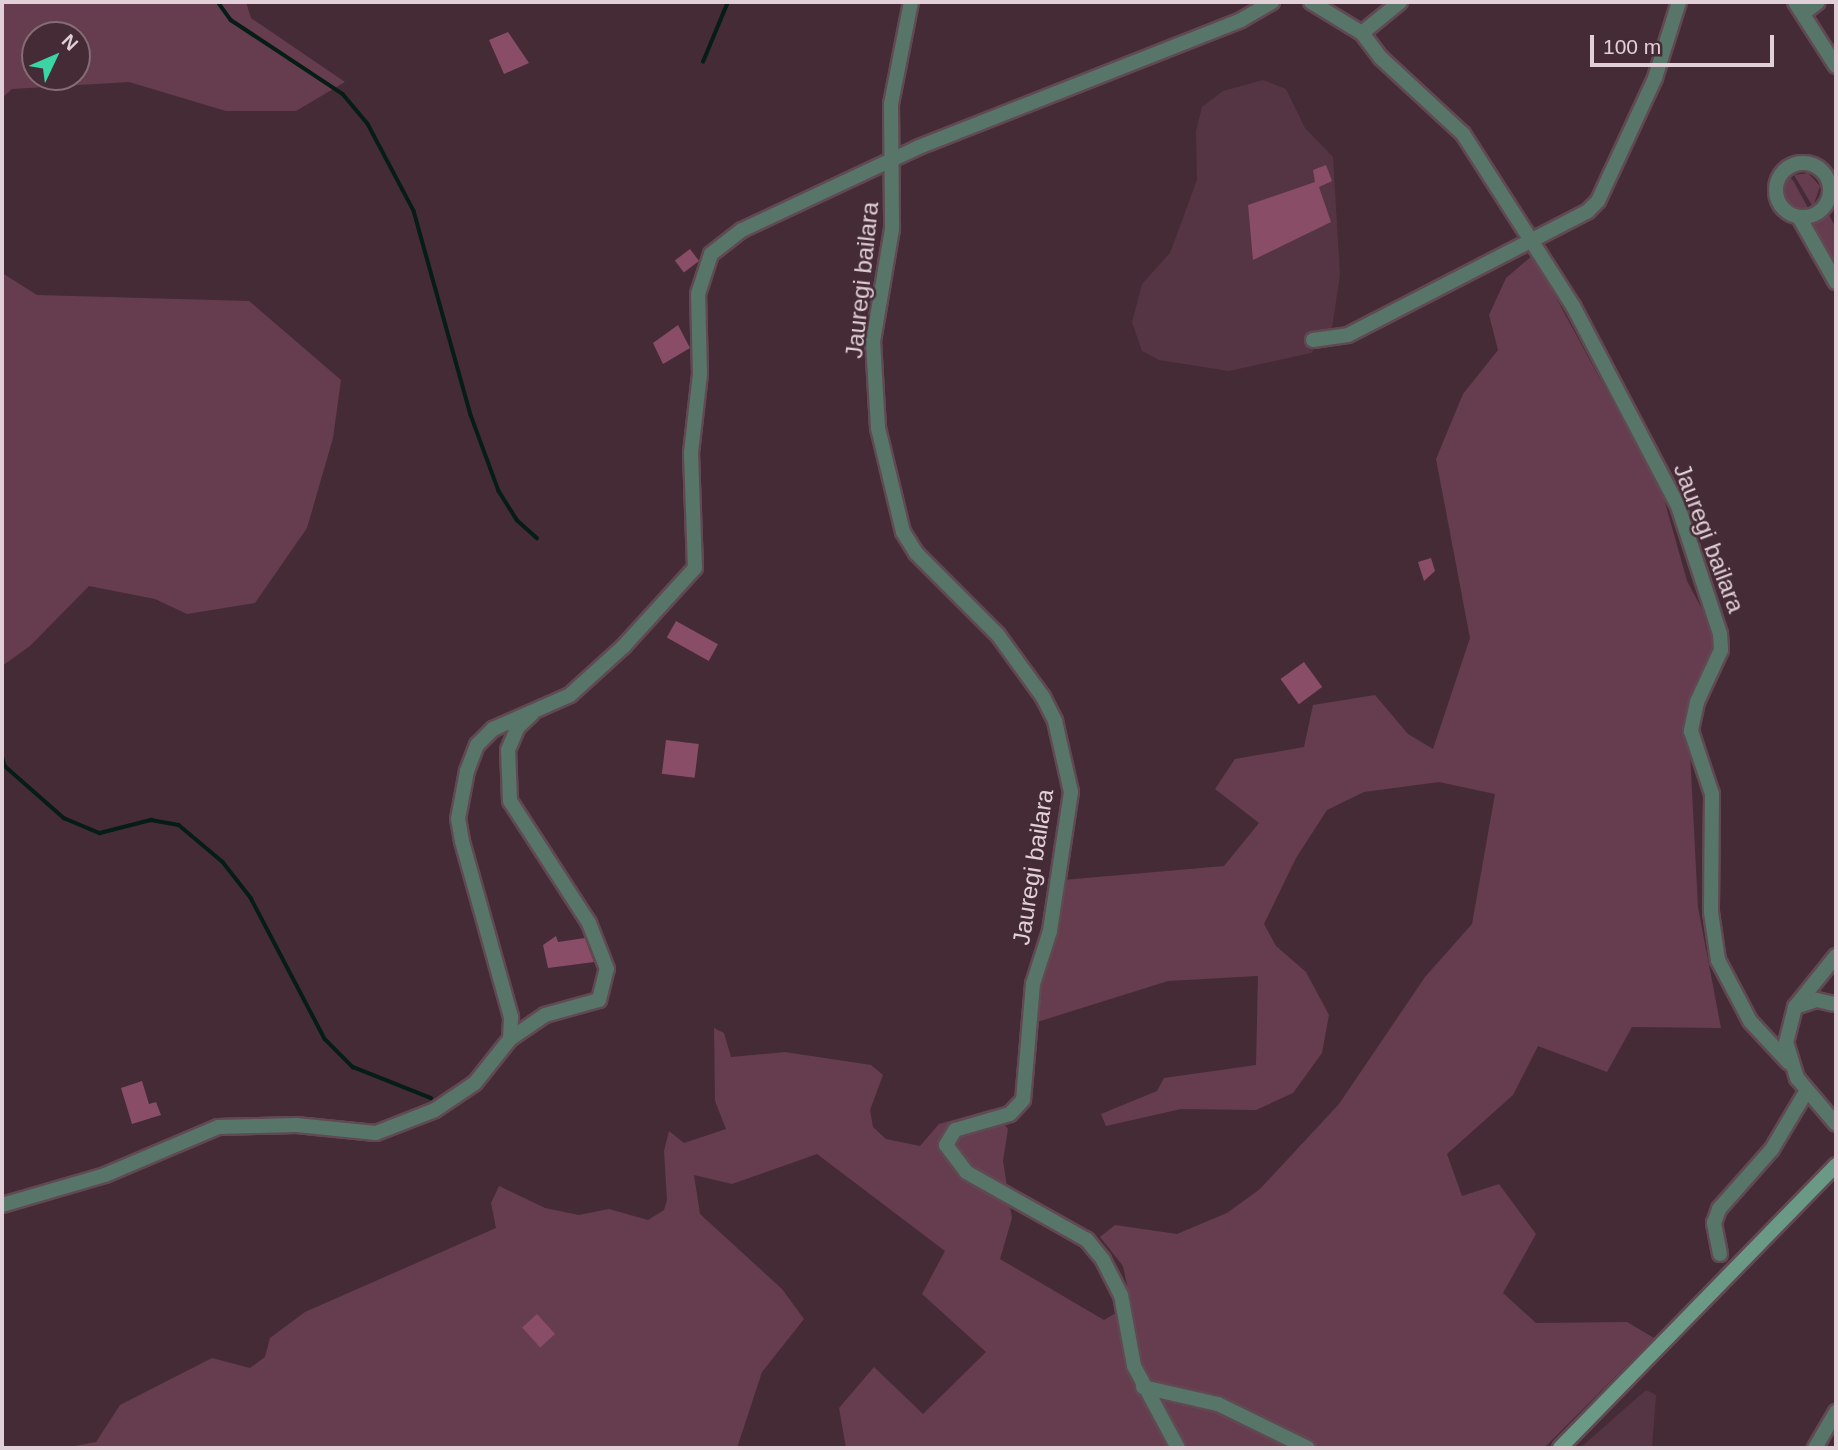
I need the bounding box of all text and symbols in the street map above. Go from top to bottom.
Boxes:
north arrow [21,21,91,91]
scale bar [1593,21,1777,65]
text: N [58,30,82,55]
text: 100 m [1603,35,1661,58]
street label: Jauregi bailara [839,200,885,360]
street label: Jauregi bailara [1667,459,1751,617]
street label: Jauregi bailara [1006,787,1060,947]

